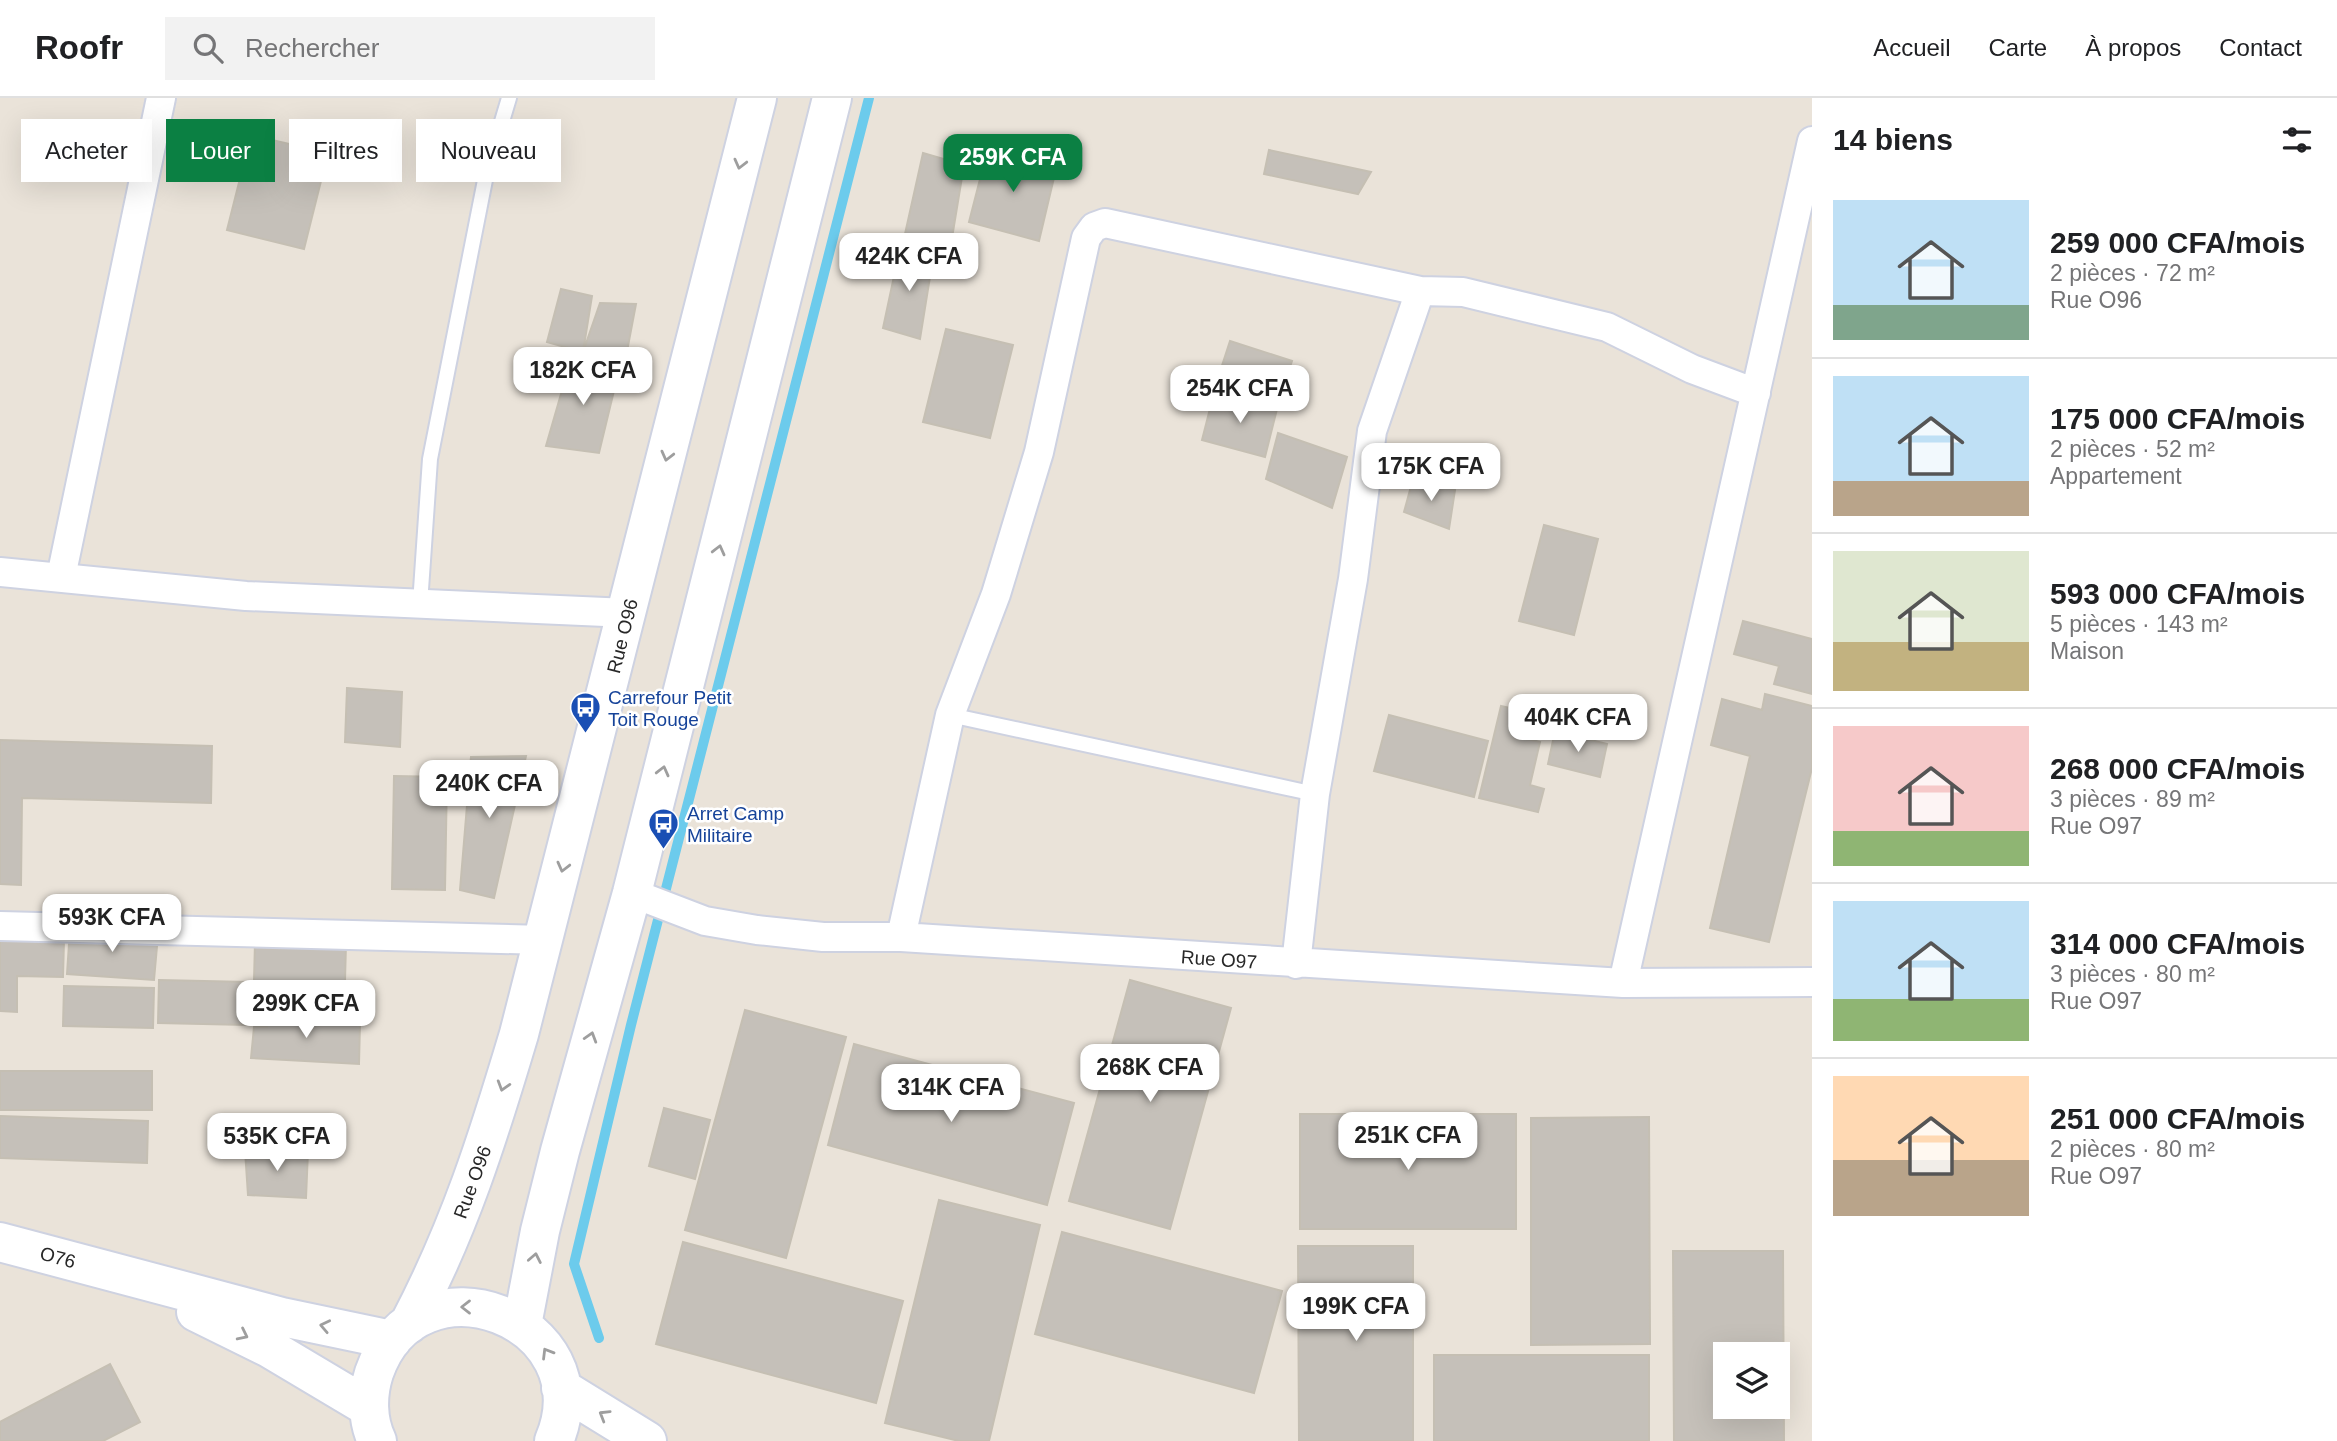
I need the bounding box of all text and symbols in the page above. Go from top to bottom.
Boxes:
search box [165,17,655,80]
text: Roofr [35,29,123,66]
icon: search [189,29,227,67]
text: Rechercher [245,33,379,63]
text: Accueil [1873,34,1951,61]
text: Carte [1989,34,2047,61]
text: À propos [2085,34,2181,61]
text: Contact [2219,34,2302,61]
chip: Acheter [21,119,152,182]
chip: Louer [166,119,275,182]
chip: Filtres [289,119,402,182]
chip: Nouveau [416,119,561,182]
icon: filters [2278,121,2316,159]
text: 14 biens [1833,123,1953,156]
pin: 259K CFA [941,134,1085,194]
text: 259K CFA [959,144,1067,170]
one-way arrow [734,158,748,170]
text: 259 000 CFA/mois [2050,226,2305,259]
icon: home [1889,228,1973,312]
pin: 424K CFA [837,234,981,293]
text: 424K CFA [855,243,963,269]
text: 2 pièces · 72 m² [2050,260,2215,286]
text: Rue O96 [2050,287,2142,313]
pin: 182K CFA [511,348,655,407]
text: 182K CFA [529,357,637,383]
pin: 254K CFA [1168,366,1312,425]
text: 254K CFA [1186,375,1294,401]
text: 175 000 CFA/mois [2050,402,2305,435]
icon: home [1889,404,1973,488]
text: 2 pièces · 52 m² [2050,436,2215,462]
pin: 175K CFA [1359,444,1503,503]
one-way arrow [661,450,675,462]
text: 175K CFA [1377,453,1485,479]
text: Appartement [2050,463,2182,489]
one-way arrow [711,544,725,556]
text: 593 000 CFA/mois [2050,577,2305,610]
icon: home [1889,579,1973,663]
street label: Rue O96 [603,597,642,676]
text: 5 pièces · 143 m² [2050,611,2228,637]
text: Maison [2050,638,2124,664]
place label: Carrefour Petit Toit Rouge [608,687,732,730]
bus stop icon: Carrefour Petit Toit Rouge [568,691,602,735]
pin: 404K CFA [1506,694,1650,754]
text: 404K CFA [1524,704,1632,730]
text: 268 000 CFA/mois [2050,752,2305,785]
icon: home [1889,754,1973,838]
pin: 240K CFA [417,760,561,820]
one-way arrow [655,765,669,777]
text: 240K CFA [435,770,543,796]
text: 3 pièces · 89 m² [2050,786,2215,812]
place label: Arret Camp Militaire [687,803,784,846]
bus stop icon: Arret Camp Militaire [647,807,681,851]
text: Rue O97 [2050,813,2142,839]
one-way arrow [557,861,571,873]
pin: 593K CFA [40,894,184,954]
text: 593K CFA [58,904,166,930]
text: 314 000 CFA/mois [2050,927,2305,960]
icon: home [1889,929,1973,1013]
street label: Rue O97 [1180,946,1258,973]
text: 3 pièces · 80 m² [2050,961,2215,987]
pin: 299K CFA [234,981,378,1040]
text: Rue O97 [2050,988,2142,1014]
text: 299K CFA [252,990,360,1016]
one-way arrow [582,1032,597,1044]
pin: 268K CFA [1078,1044,1222,1104]
text: 268K CFA [1096,1054,1204,1080]
pin: 314K CFA [879,1065,1023,1124]
text: 314K CFA [897,1074,1005,1100]
one-way arrow [497,1080,512,1092]
text: 251 000 CFA/mois [2050,1102,2305,1135]
icon: home [1889,1104,1973,1188]
pin: 251K CFA [1336,1112,1480,1172]
pin: 535K CFA [205,1114,349,1173]
text: 251K CFA [1354,1122,1462,1148]
text: 535K CFA [223,1123,331,1149]
text: 2 pièces · 80 m² [2050,1136,2215,1162]
street label: Rue O96 [450,1143,495,1221]
text: Rue O97 [2050,1163,2142,1189]
street label: O76 [38,1243,78,1272]
one-way arrow [527,1252,542,1264]
pin: 199K CFA [1284,1284,1428,1343]
text: 199K CFA [1302,1293,1410,1319]
one-way arrow [460,1299,471,1315]
one-way arrow [319,1320,331,1335]
one-way arrow [236,1327,248,1341]
map controls [1713,1342,1790,1419]
button: layers [1713,1342,1790,1419]
one-way arrow [543,1348,556,1361]
one-way arrow [599,1410,612,1423]

